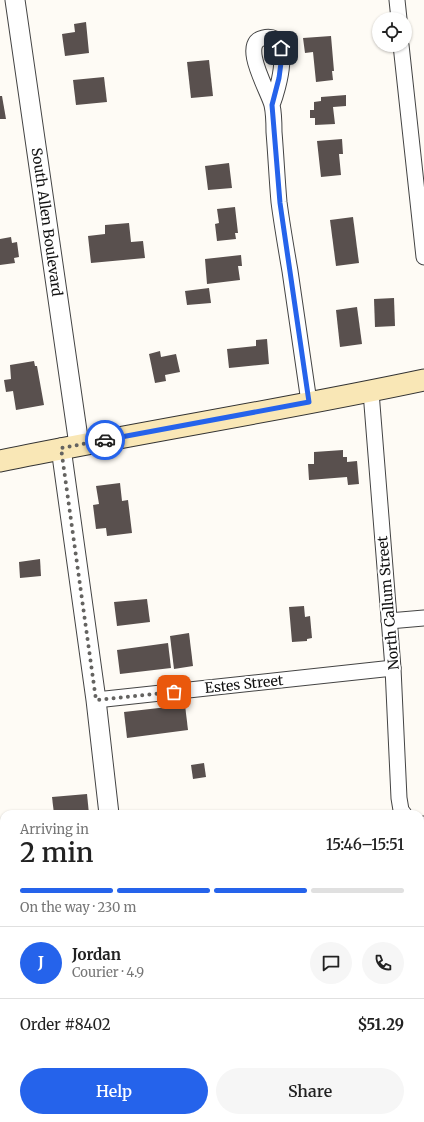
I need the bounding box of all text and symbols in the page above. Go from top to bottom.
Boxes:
map controls [372,12,412,52]
button: locate [372,12,412,52]
pin [264,31,298,65]
icon: home [270,37,292,59]
street label: South Allen Boulevard [28,147,66,298]
courier [85,420,125,460]
icon: car [94,429,116,451]
street label: North Callum Street [373,535,403,671]
street label: Estes Street [204,671,285,697]
pin [157,675,191,709]
icon: bag [163,681,185,703]
text: Arriving in [20,821,89,838]
text: 15:46–15:51 [326,835,404,854]
text: 2 min [20,836,93,869]
text: On the way · 230 m [20,899,136,916]
button: chat [310,942,352,984]
button: phone [362,942,404,984]
text: Jordan [72,945,121,964]
text: J [38,953,44,972]
text: Courier · 4.9 [72,964,144,981]
text: Order #8402 [20,1015,111,1034]
text: $51.29 [357,1015,404,1034]
button: Help [20,1068,208,1114]
button: Share [216,1068,404,1114]

